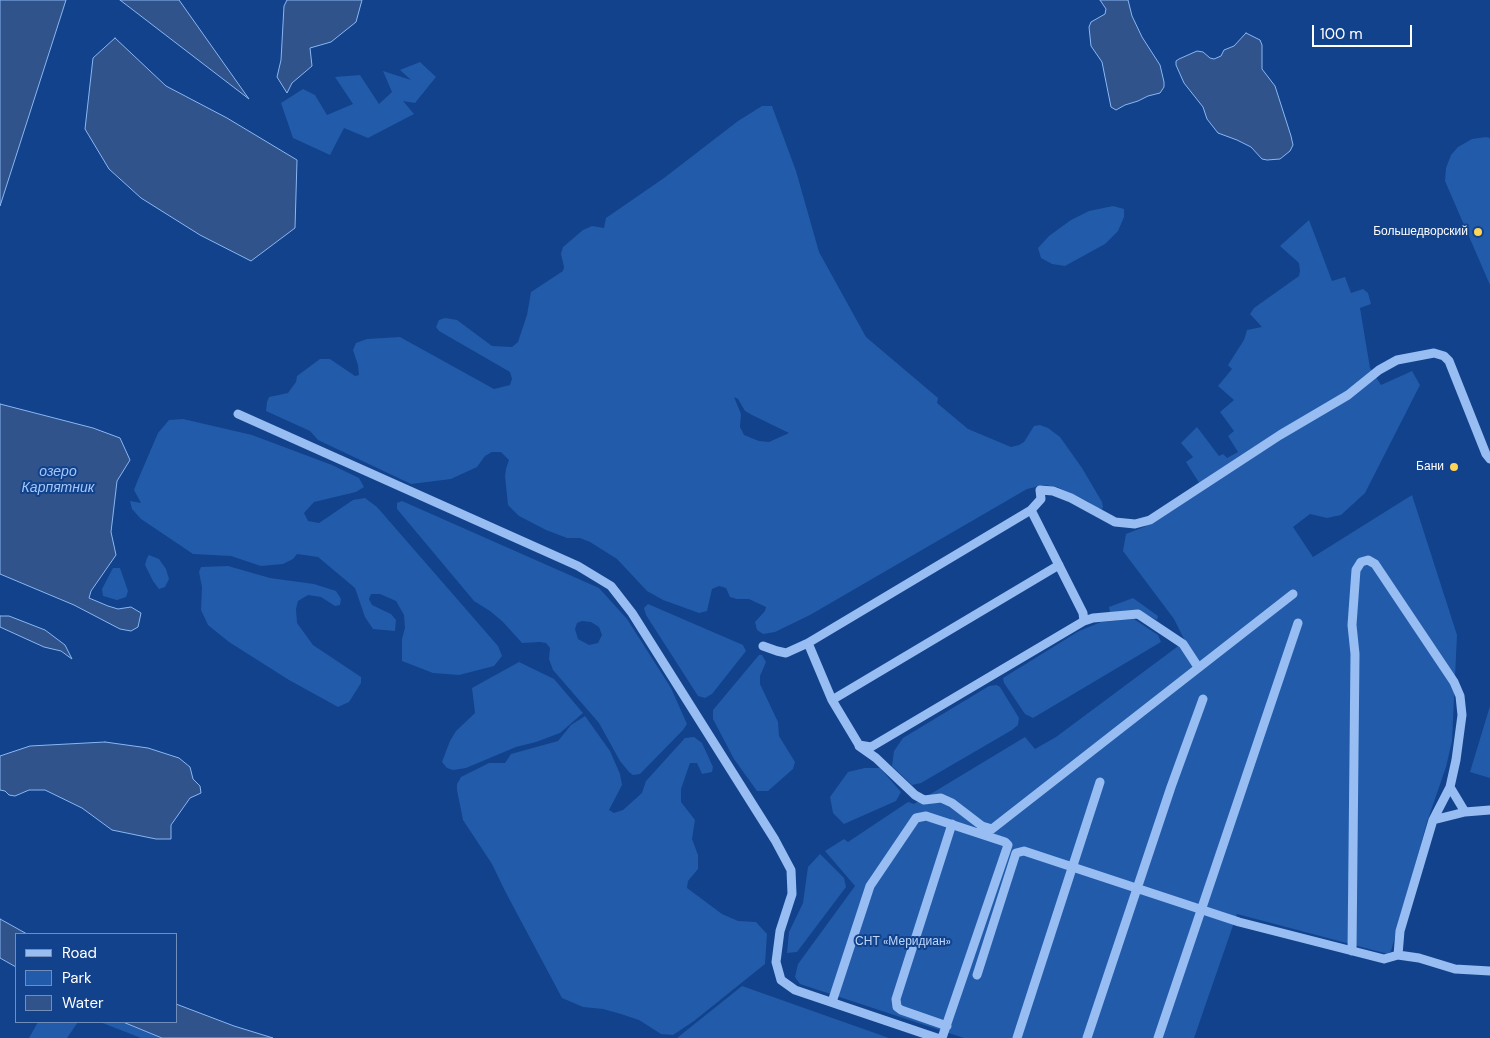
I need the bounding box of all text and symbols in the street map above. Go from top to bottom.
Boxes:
scale bar [1315,15,1415,47]
text: 100 m [1320,24,1363,44]
place label: Большедворский [1373,225,1468,239]
marker: Большедворский [1472,226,1484,238]
place label: Бани [1416,460,1444,474]
marker: Бани [1448,461,1460,473]
water label: озеро Карпятник [22,464,94,497]
legend [15,933,178,1023]
park label: СНТ «Меридиан» [855,935,951,949]
text: Road [62,943,97,963]
text: Park [62,968,92,988]
text: Water [62,993,103,1013]

